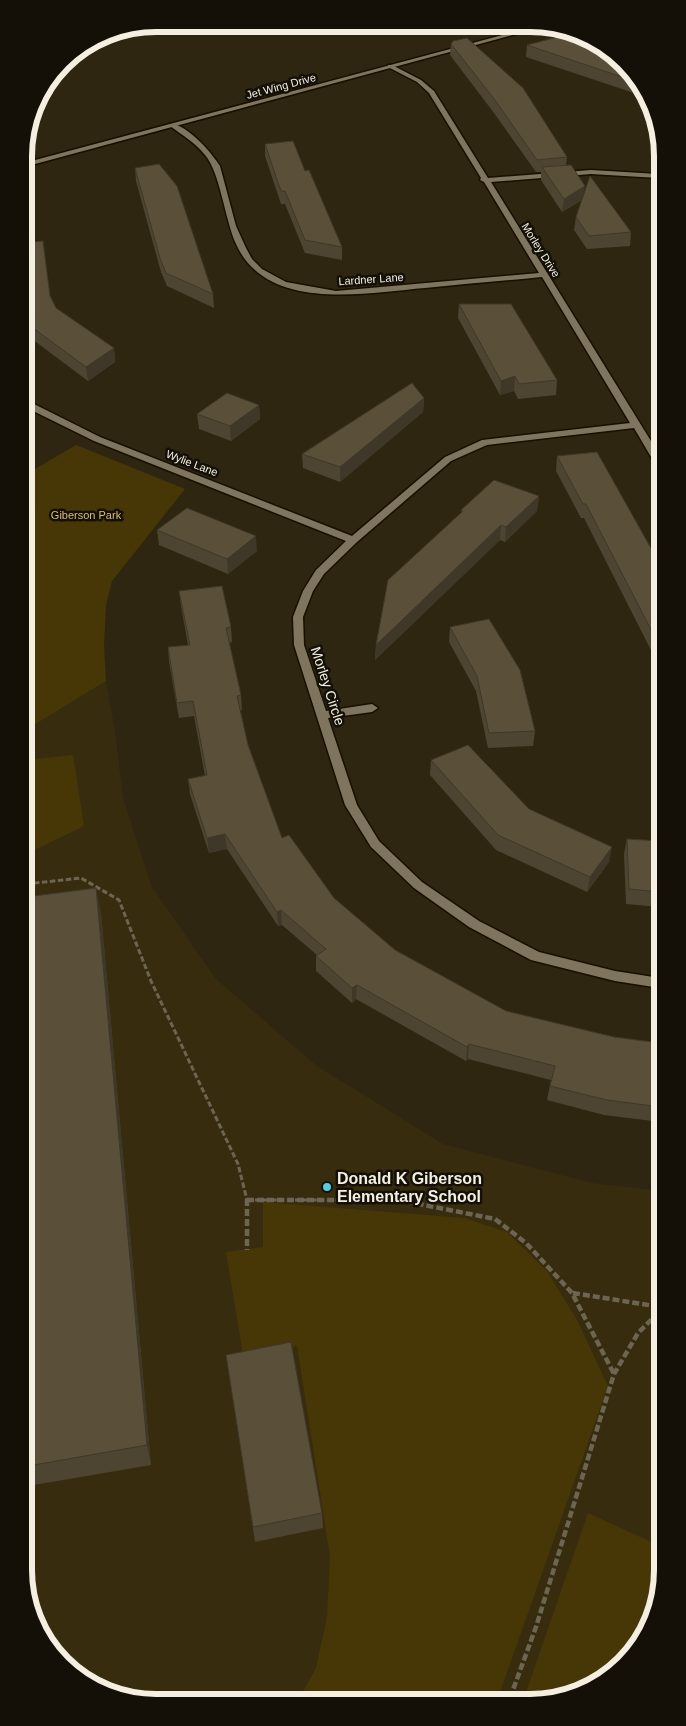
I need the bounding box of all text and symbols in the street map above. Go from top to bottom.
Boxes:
street label: Jet Wing Drive [245,71,317,101]
street label: Morley Drive [520,221,562,279]
street label: Lardner Lane [338,271,404,287]
street label: Wylie Lane [164,448,220,478]
park label: Giberson Park [51,509,122,521]
street label: Morley Circle [308,645,348,728]
place label: Donald K Giberson Elementary School [337,1170,482,1205]
marker: Donald K Giberson Elementary School [321,1181,333,1193]

